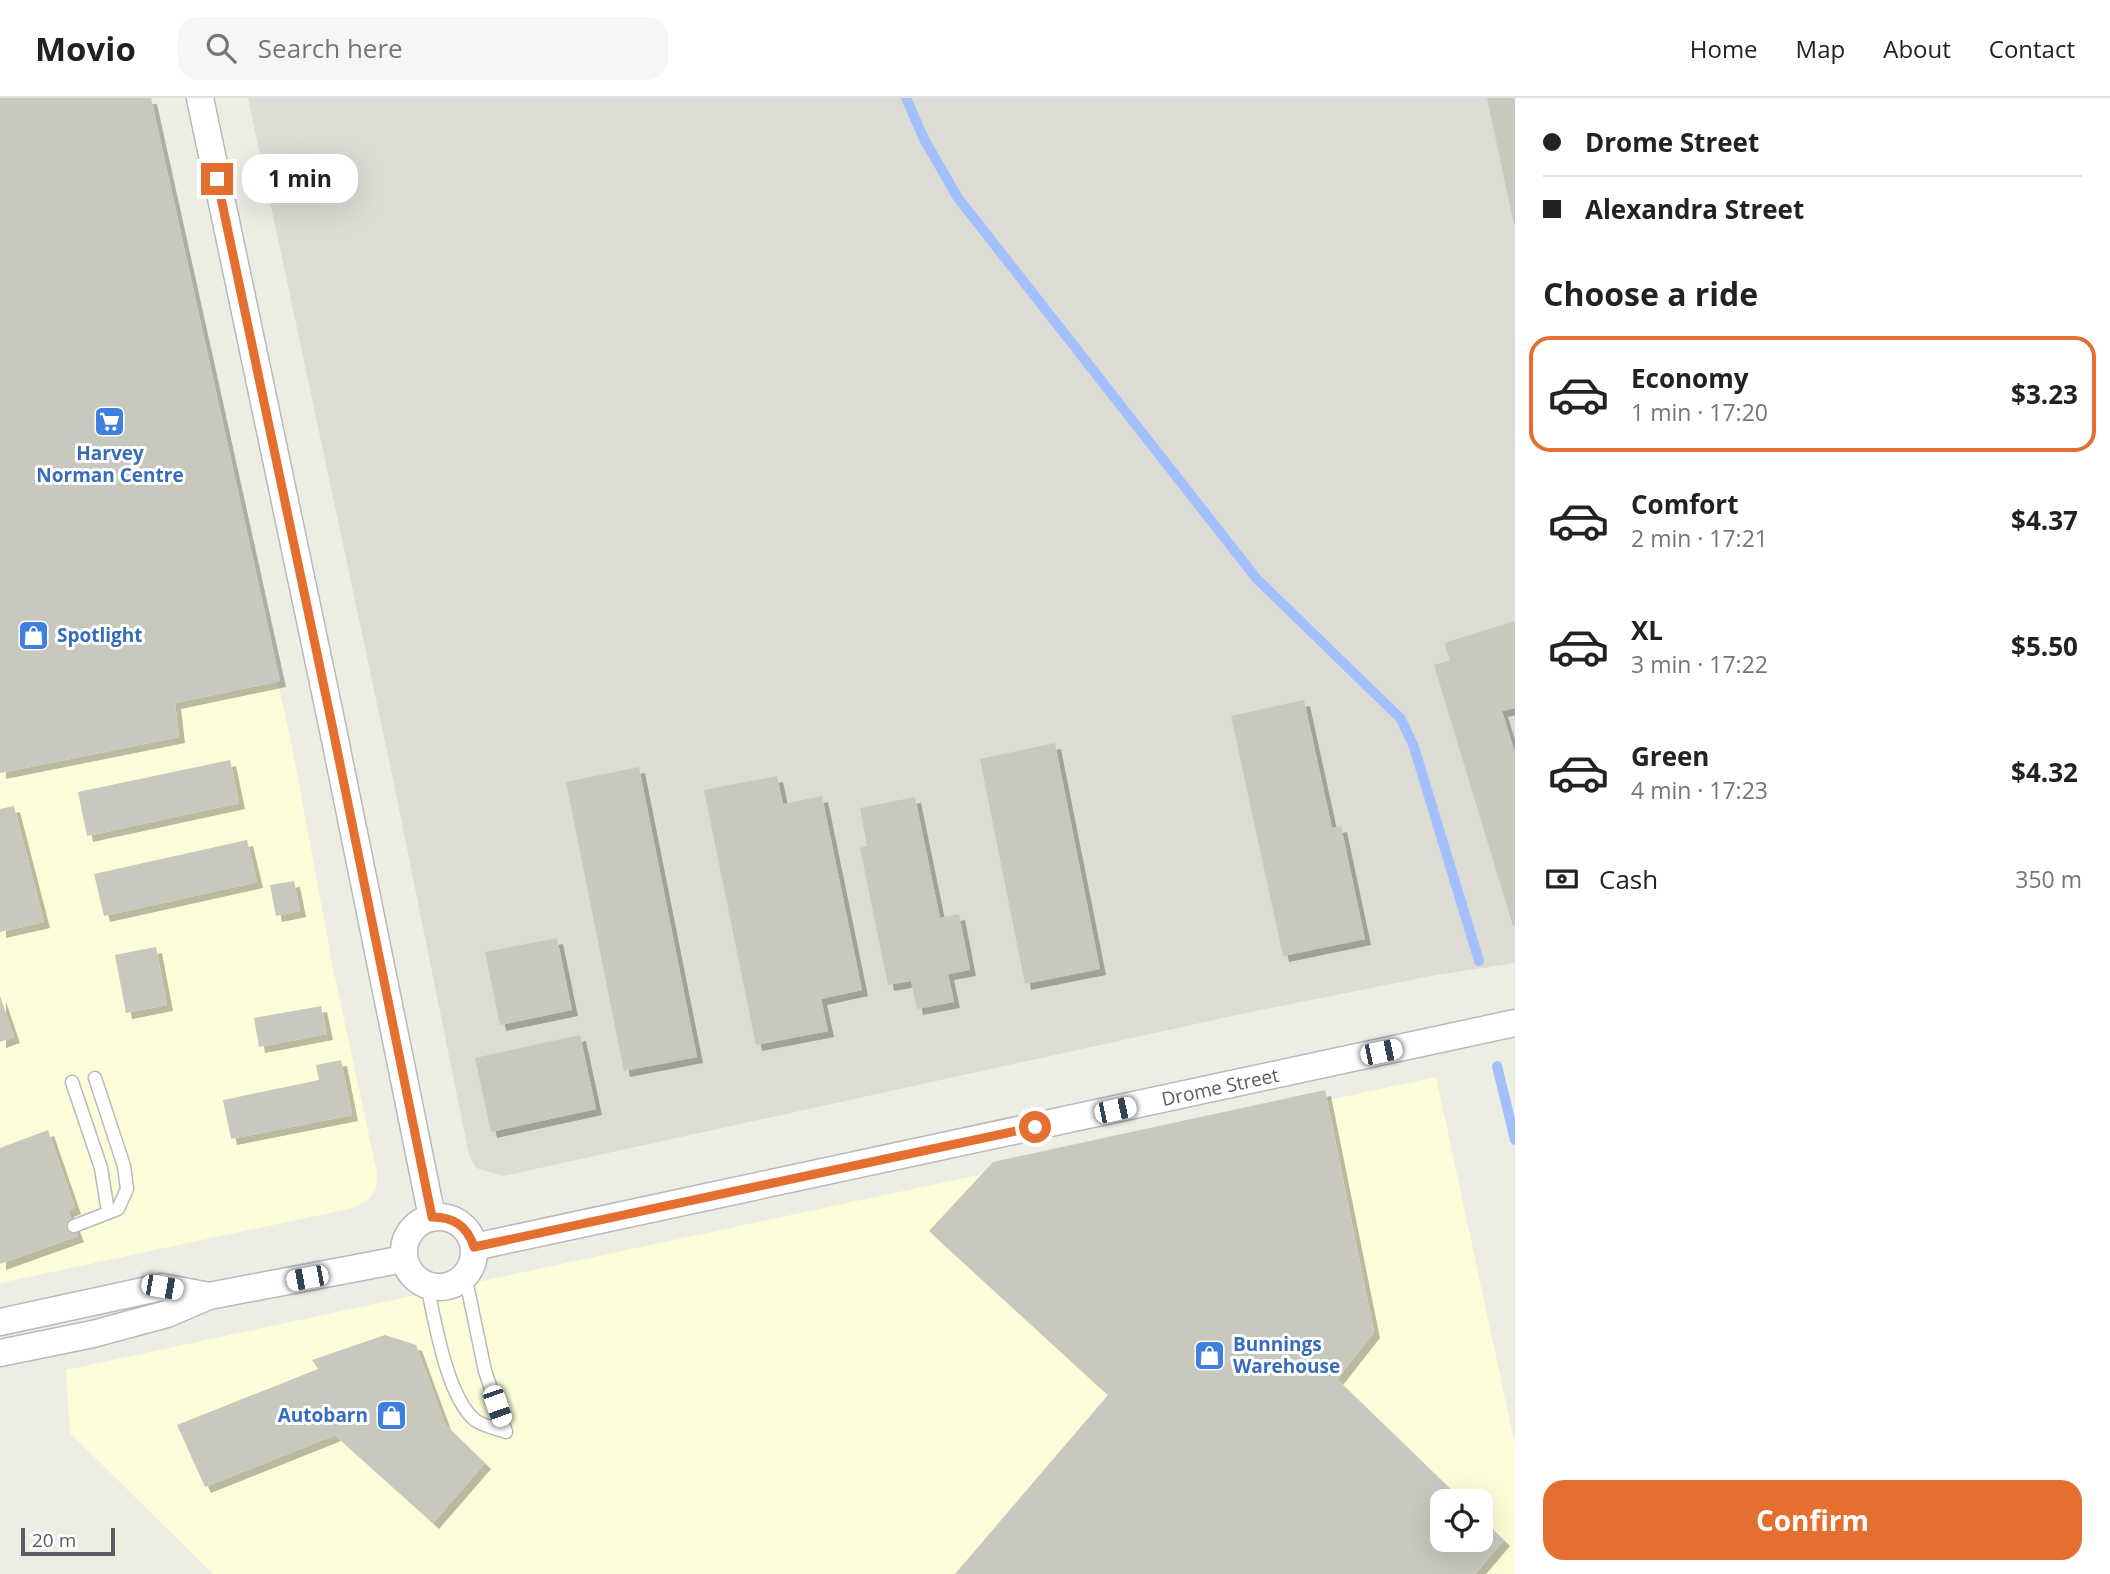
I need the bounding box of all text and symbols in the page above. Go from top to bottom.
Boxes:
search box [178,17,668,80]
text: Movio [35,26,136,71]
icon: search [202,29,240,67]
text: Search here [258,30,403,66]
text: Home [1690,32,1758,65]
text: Map [1796,32,1845,65]
text: About [1883,32,1951,65]
text: Contact [1989,32,2075,65]
text: Drome Street [1585,124,1759,160]
callout: 1 min [242,154,357,204]
text: 1 min [268,162,332,194]
route end [201,163,233,195]
text: Alexandra Street [1585,191,1804,227]
text: Choose a ride [1543,272,1758,315]
text: Economy [1631,360,1749,396]
icon: car [1547,363,1610,426]
text: $3.23 [2011,376,2078,412]
text: 1 min · 17:20 [1631,396,1768,428]
supermarket icon: Harvey Norman Centre [93,405,127,439]
place label: Harvey Norman Centre [36,440,184,488]
text: Comfort [1631,486,1738,522]
icon: car [1547,489,1610,552]
text: $4.37 [2011,502,2078,538]
text: 2 min · 17:21 [1631,522,1768,554]
text: XL [1631,612,1663,648]
icon: car [1547,615,1610,678]
shop icon: Spotlight [17,618,51,652]
place label: Spotlight [57,622,143,648]
text: $5.50 [2011,628,2078,664]
text: 3 min · 17:22 [1631,648,1768,680]
text: Green [1631,738,1709,774]
icon: car [1547,741,1610,804]
text: $4.32 [2011,754,2078,790]
text: 4 min · 17:23 [1631,774,1768,806]
icon: cash [1543,860,1581,898]
text: Cash [1599,861,1658,897]
text: 350 m [2015,863,2082,895]
car [1359,1037,1404,1067]
street label: Drome Street [1159,1062,1281,1112]
car [1093,1095,1138,1125]
route start [1019,1111,1051,1143]
car [285,1264,330,1292]
car [140,1273,185,1301]
place label: Bunnings Warehouse [1233,1331,1340,1379]
shop icon: Bunnings Warehouse [1193,1338,1227,1372]
car [481,1383,514,1429]
shop icon: Autobarn [374,1398,408,1432]
place label: Autobarn [278,1402,368,1428]
button: Confirm [1543,1480,2082,1560]
map controls [1430,1489,1493,1552]
button: locate [1430,1489,1493,1552]
scale bar [21,1525,116,1557]
text: 20 m [32,1527,76,1553]

